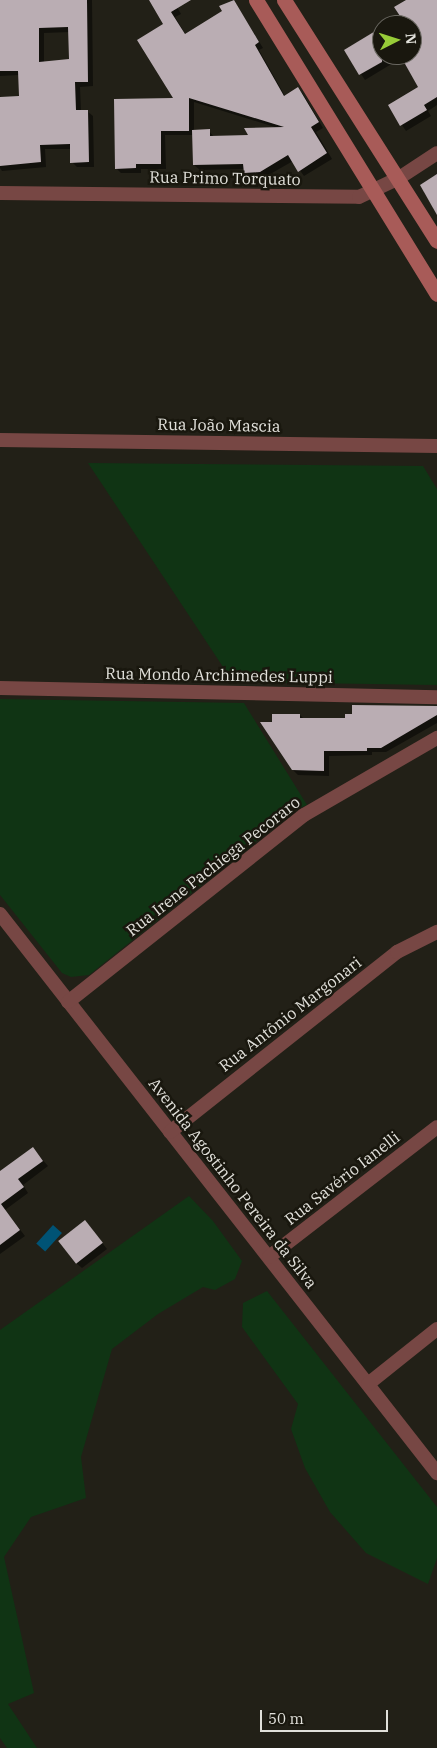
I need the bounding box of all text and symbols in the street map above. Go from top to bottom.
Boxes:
north arrow [372,15,422,65]
text: N [401,32,420,45]
street label: Rua Primo Torquato [149,167,301,189]
street label: Rua João Mascia [157,414,281,436]
street label: Rua Mondo Archimedes Luppi [105,663,333,687]
street label: Rua Irene Pachiega Pecoraro [122,792,304,940]
street label: Rua Antônio Margonari [215,952,365,1076]
street label: Avenida Agostinho Pereira da Silva [145,1074,321,1292]
street label: Rua Savério Ianelli [281,1127,403,1229]
scale bar [262,1700,390,1732]
text: 50 m [268,1709,304,1728]

